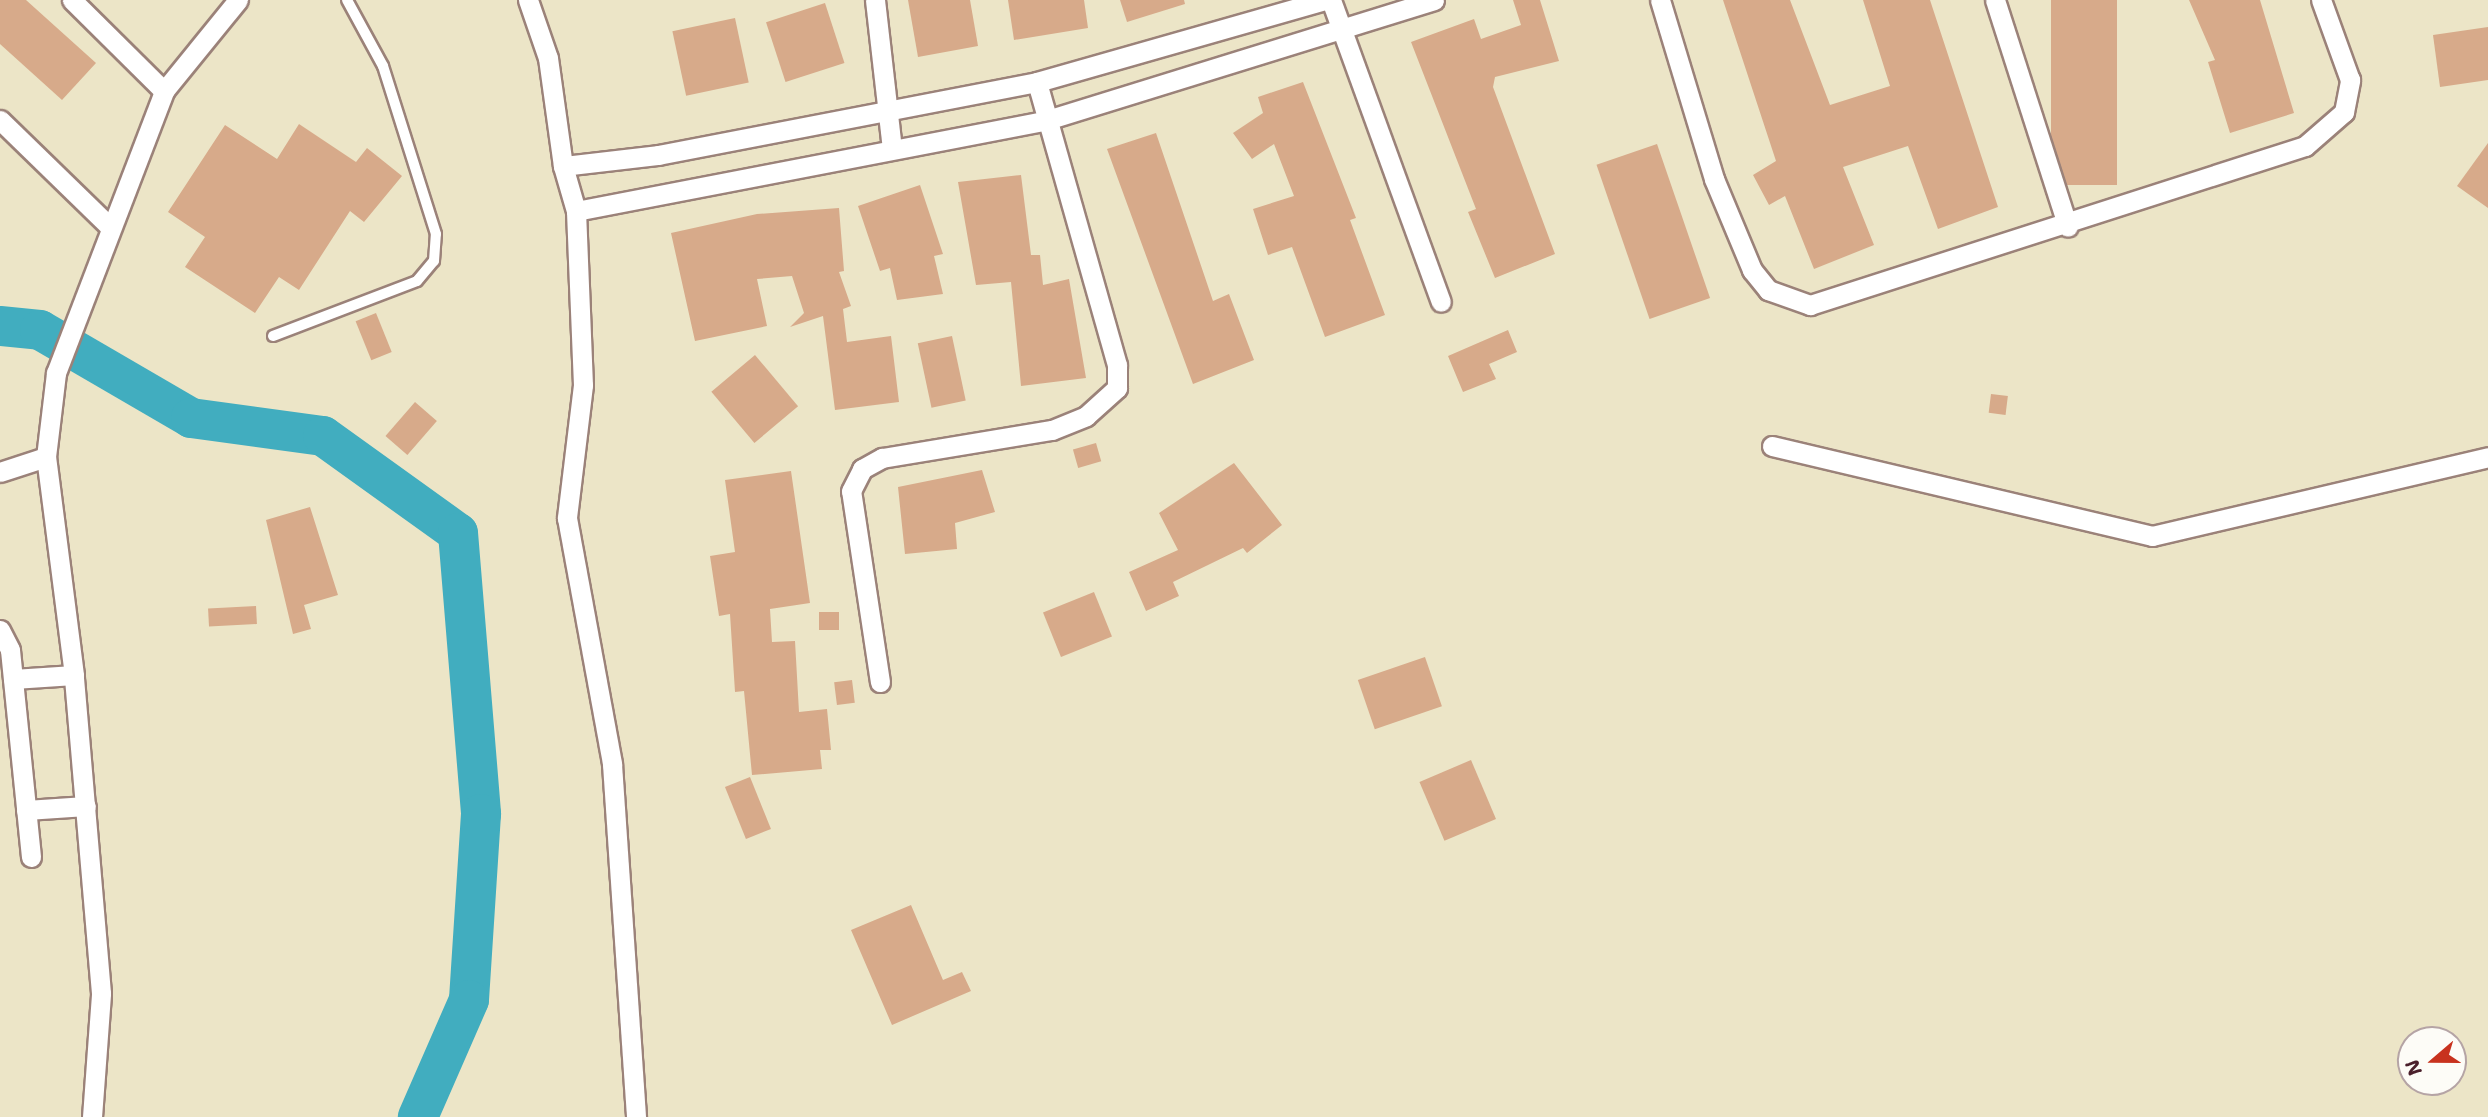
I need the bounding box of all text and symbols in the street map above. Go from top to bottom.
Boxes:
north arrow [2397,1026,2467,1096]
text: N [2399,1056,2428,1079]

